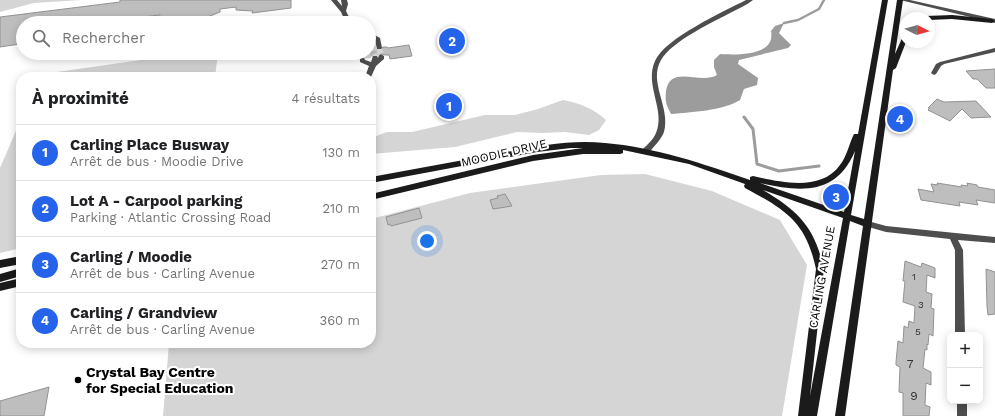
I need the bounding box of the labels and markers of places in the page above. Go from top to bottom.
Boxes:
pin: 2 [439,26,465,56]
pin: 1 [436,91,462,121]
pin: 4 [887,104,913,134]
pin: 3 [823,182,849,212]
place label: Crystal Bay Centre for Special Education [86,364,234,396]
marker: Crystal Bay Centre for Special Education [73,375,83,385]

